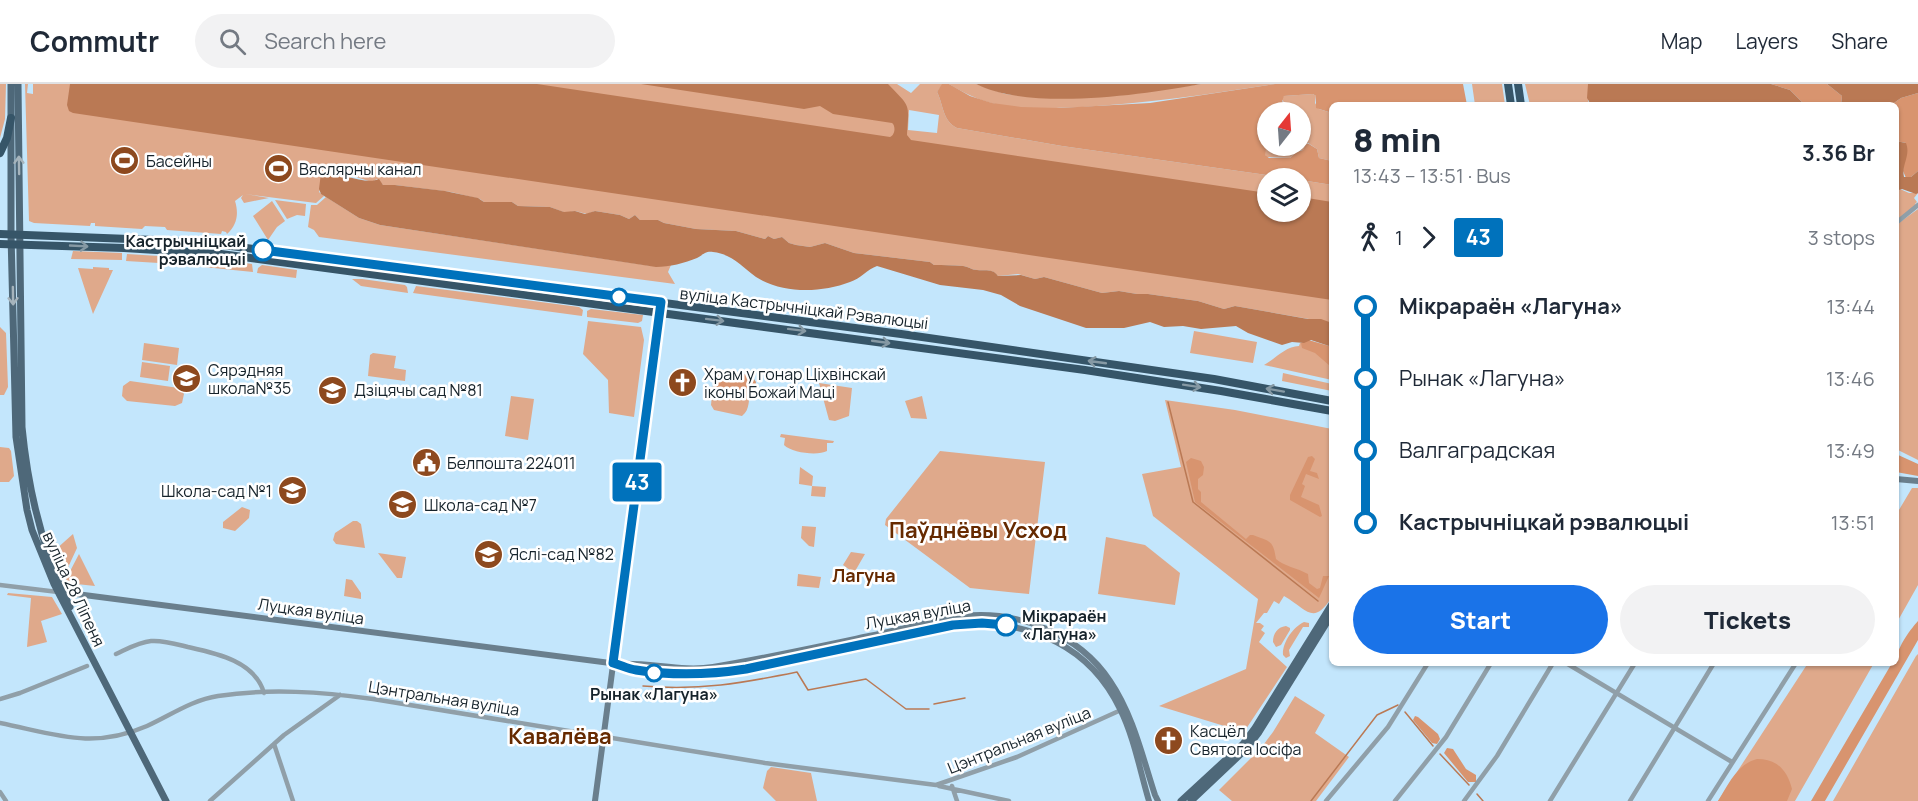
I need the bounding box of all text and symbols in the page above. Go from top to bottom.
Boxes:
search box [195,14,615,68]
text: Commutr [30,22,159,60]
icon: search [216,25,249,58]
text: Search here [264,26,386,56]
text: Map [1661,27,1702,55]
text: Layers [1735,27,1798,55]
text: Share [1831,27,1888,55]
north arrow [1257,102,1311,156]
map controls [1257,102,1311,222]
text: 8 min [1353,117,1441,162]
text: 3.36 Br [1802,138,1875,168]
sports icon: Басейны [109,145,141,177]
place label: Басейны [146,150,212,172]
sports icon: Вяслярны канал [262,153,294,185]
one-way arrow [13,155,25,175]
place label: Вяслярны канал [299,158,422,180]
text: 13:43 – 13:51 · Bus [1353,162,1511,189]
button: layers [1257,168,1311,222]
icon: walk [1353,221,1386,254]
icon: forward [1412,221,1445,254]
text: 43 [1466,223,1491,251]
text: 1 [1395,224,1403,251]
text: 3 stops [1808,224,1875,251]
place label: Кастрычніцкай рэвалюцыі [125,230,246,270]
marker: Кастрычніцкай рэвалюцыі [252,239,274,261]
one-way arrow [68,240,88,251]
street label: вуліца Кастрычніцкай Рэвалюцыі [679,282,929,334]
one-way arrow [7,286,18,306]
unlabelled marker [610,288,628,306]
text: Мікрараён «Лагуна» [1399,291,1623,321]
text: 13:44 [1826,293,1875,320]
one-way arrow [705,314,725,325]
one-way arrow [787,325,807,336]
one-way arrow [871,336,890,347]
one-way arrow [1088,357,1108,368]
place label: Сярэдняя школа№35 [208,359,291,399]
school or university icon: Сярэдняя школа№35 [171,363,203,395]
place label: Храм у гонар Ціхвінскай іконы Божай Маці [704,363,886,403]
text: Рынак «Лагуна» [1399,363,1566,393]
text: 13:46 [1826,365,1875,392]
church icon: Храм у гонар Ціхвінскай іконы Божай Маці [667,367,699,399]
school or university icon: Дзіцячы сад №81 [317,374,349,406]
place label: Дзіцячы сад №81 [354,379,483,401]
one-way arrow [1181,381,1201,392]
one-way arrow [1265,384,1285,395]
text: Валгаградская [1399,435,1556,465]
text: 13:49 [1826,437,1875,464]
public building icon: Белпошта 224011 [410,447,442,479]
place label: Белпошта 224011 [447,452,575,474]
line badge: 43 [610,462,664,502]
text: 43 [625,468,650,496]
school or university icon: Школа-сад №1 [277,475,309,507]
place label: Школа-сад №1 [161,480,272,502]
school or university icon: Школа-сад №7 [387,489,419,521]
place label: Школа-сад №7 [424,494,537,516]
text: Кастрычніцкай рэвалюцыі [1399,507,1689,537]
text: 13:51 [1831,509,1875,536]
district label: Паўднёвы Усход [889,515,1067,545]
street label: вуліца 28 Ліпеня [38,528,110,650]
school or university icon: Яслі-сад №82 [472,538,504,570]
place label: Яслі-сад №82 [509,543,614,565]
district label: Лагуна [832,563,896,587]
button: Start [1353,585,1608,654]
button: Tickets [1620,585,1875,654]
street label: Луцкая вуліца [257,593,365,629]
street label: Луцкая вуліца [864,594,972,634]
place label: Мікрараён «Лагуна» [1022,605,1107,645]
marker: Мікрараён «Лагуна» [995,614,1017,636]
marker: Рынак «Лагуна» [645,664,663,682]
street label: Цэнтральная вуліца [367,675,521,721]
place label: Рынак «Лагуна» [590,683,718,705]
street label: Цэнтральная вуліца [944,701,1094,779]
place label: Касцёл Святога Іосіфа [1190,720,1301,760]
district label: Кавалёва [508,721,612,751]
church icon: Касцёл Святога Іосіфа [1153,724,1185,756]

